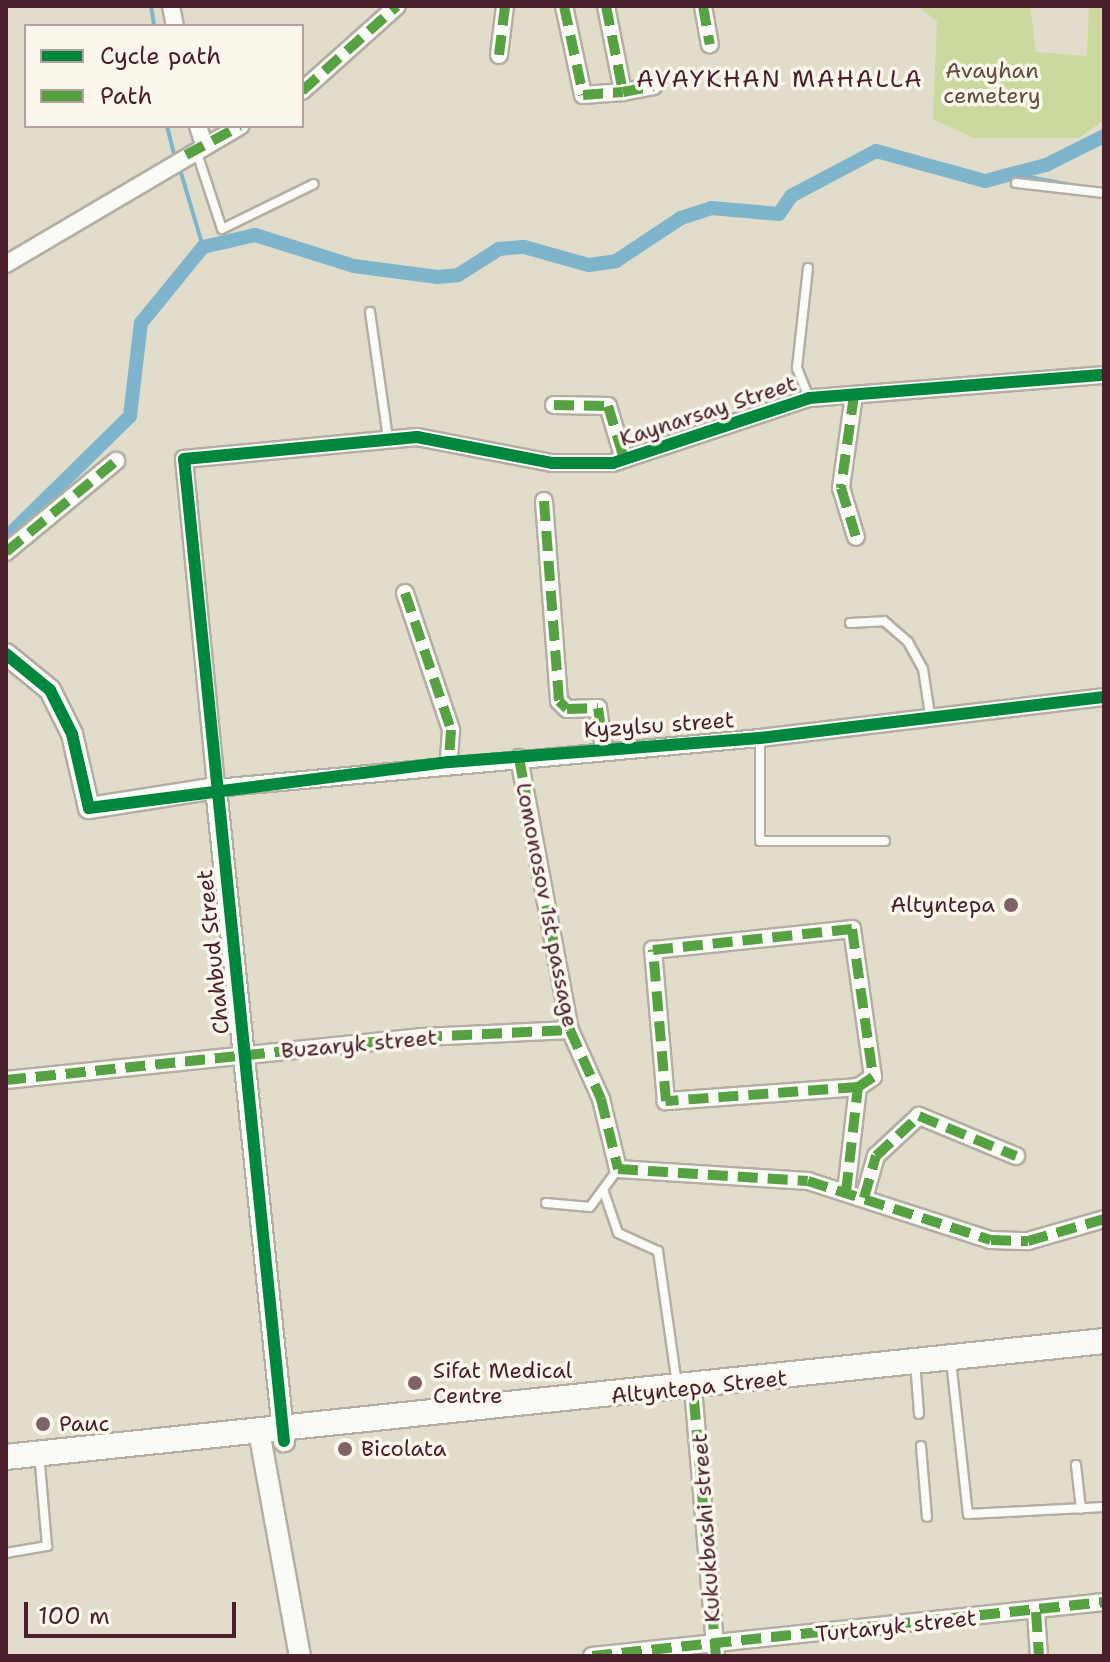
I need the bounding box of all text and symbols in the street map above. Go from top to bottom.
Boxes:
legend [24,24,304,128]
text: Cycle path [100,40,221,72]
park label: Avayhan cemetery [943,57,1041,108]
district label: AVAYKHAN MAHALLA [636,66,924,94]
text: Path [100,80,152,112]
street label: Kaynarsay Street [616,370,800,452]
street label: Kyzylsu street [583,707,735,743]
street label: Lomonosov 1st passage [510,780,584,1030]
street label: Chahbud Street [191,868,235,1036]
place label: Altyntepa [890,892,995,918]
marker: Altyntepa [1002,896,1020,914]
street label: Buzaryk street [280,1024,438,1064]
place label: Sifat Medical Centre [433,1357,572,1408]
street label: Altyntepa Street [610,1365,788,1409]
marker: Sifat Medical Centre [404,1372,426,1394]
place label: Раис [59,1411,110,1437]
marker: Раис [34,1415,52,1433]
street label: Kukukbashi street [686,1432,726,1624]
place label: Bicolata [361,1436,447,1462]
marker: Bicolata [336,1440,354,1458]
scale bar [28,1586,240,1636]
text: 100 m [38,1600,110,1632]
street label: Turtaryk street [814,1604,978,1648]

